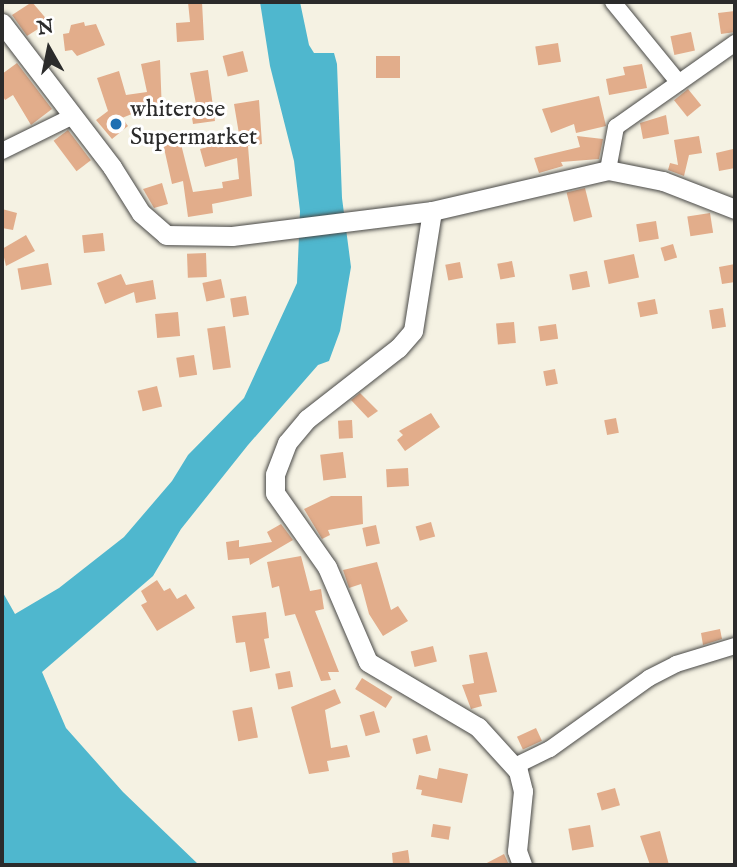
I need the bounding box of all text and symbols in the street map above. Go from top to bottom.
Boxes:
north arrow [14,14,84,84]
text: N [36,15,56,41]
place label: whiterose Supermarket [130,96,257,152]
marker: whiterose Supermarket [108,116,124,132]

